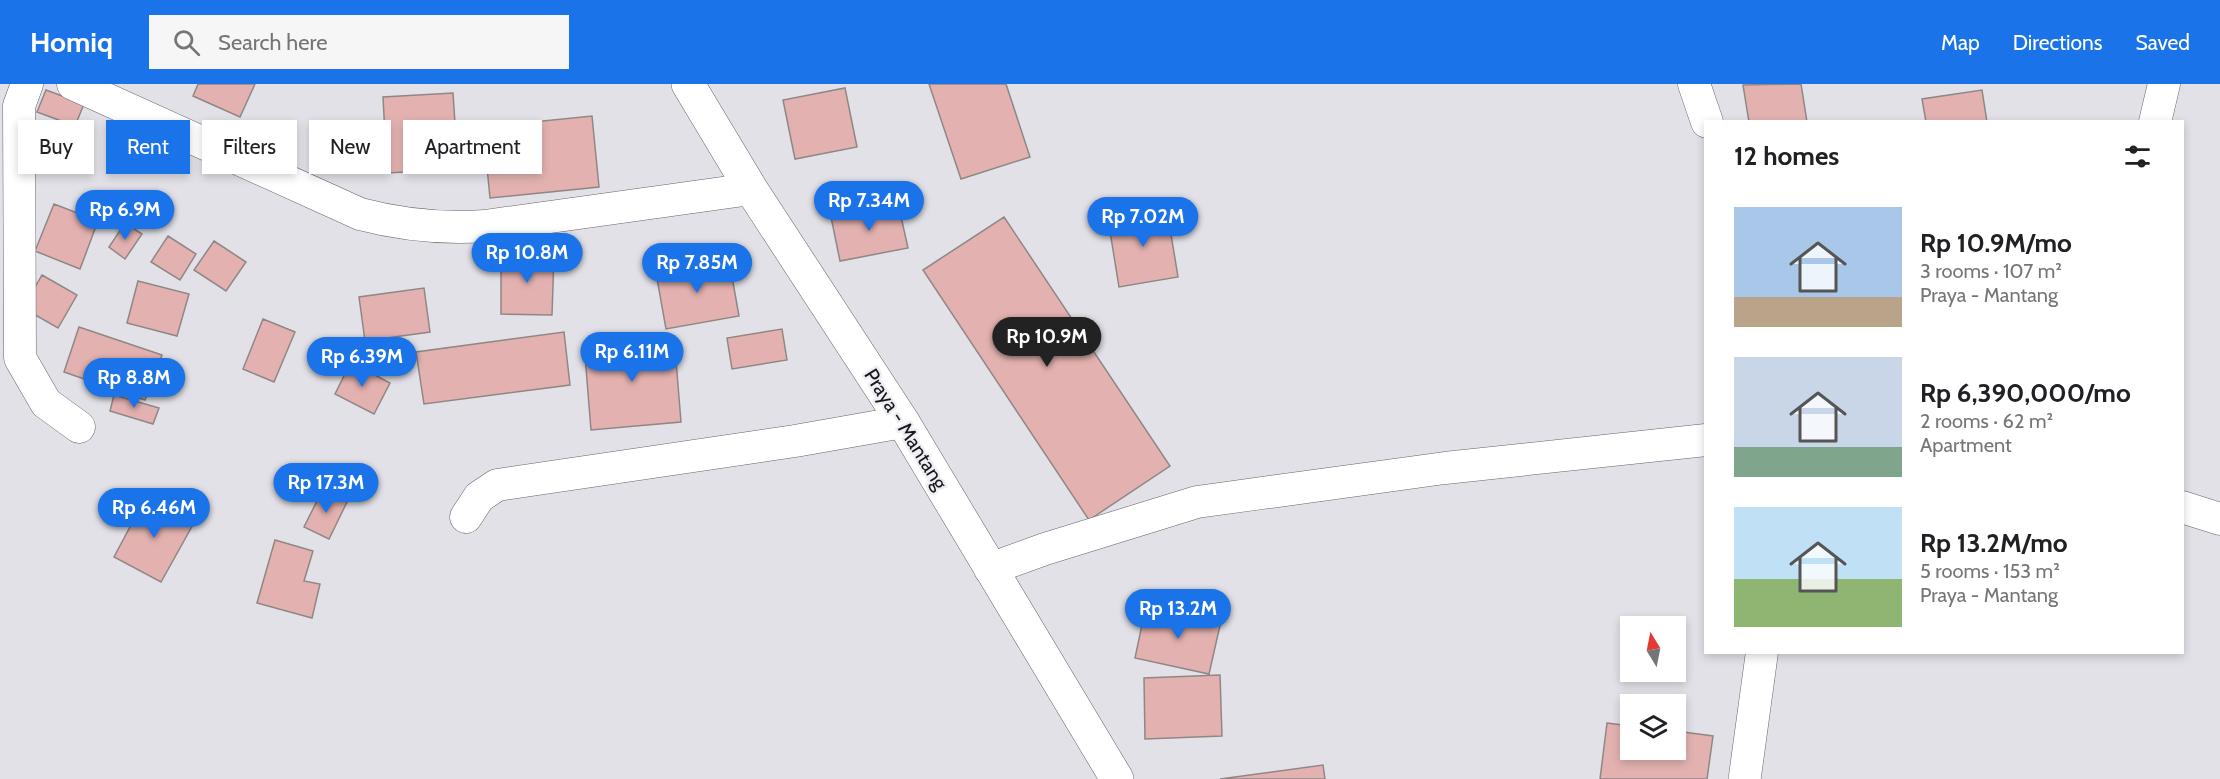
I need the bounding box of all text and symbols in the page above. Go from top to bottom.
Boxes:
search box [149,15,569,69]
text: Homiq [30,25,113,59]
icon: search [170,26,203,59]
text: Search here [218,29,327,56]
text: Map [1941,30,1980,55]
text: Directions [2013,30,2102,55]
text: Saved [2135,30,2190,55]
chip: Buy [18,120,94,174]
chip: Rent [106,120,190,174]
chip: Filters [202,120,297,174]
chip: New [309,120,391,174]
chip: Apartment [403,120,542,174]
text: 12 homes [1734,140,1839,172]
icon: filters [2121,140,2154,173]
pin: Rp 7.34M [807,181,931,232]
text: Rp 7.34M [828,188,910,212]
pin: Rp 6.9M [70,190,180,241]
text: Rp 6.9M [89,197,161,221]
pin: Rp 7.02M [1081,197,1205,248]
text: Rp 7.02M [1101,204,1185,228]
text: Rp 10.9M/mo [1920,227,2072,259]
icon: home [1782,231,1854,303]
pin: Rp 10.8M [465,233,589,284]
text: Rp 10.8M [486,240,568,264]
pin: Rp 7.85M [635,243,759,294]
text: Rp 7.85M [656,250,738,274]
text: 3 rooms · 107 m² [1920,259,2062,283]
text: Praya - Mantang [1920,283,2058,307]
pin: Rp 10.9M [985,317,1109,368]
text: Rp 10.9M [1006,324,1088,348]
pin: Rp 6.11M [570,332,694,383]
pin: Rp 6.39M [300,337,424,388]
text: Rp 6.11M [594,339,670,363]
text: Rp 6.39M [321,344,403,368]
pin: Rp 8.8M [79,358,189,409]
street label: Praya - Mantang [859,364,953,495]
text: Rp 8.8M [97,365,171,389]
text: Rp 6,390,000/mo [1920,377,2131,409]
icon: home [1782,381,1854,453]
text: 2 rooms · 62 m² [1920,409,2053,433]
text: Apartment [1920,433,2012,457]
pin: Rp 17.3M [264,463,388,514]
text: Rp 17.3M [287,470,365,494]
pin: Rp 6.46M [92,488,216,539]
text: Rp 6.46M [112,495,196,519]
text: Rp 13.2M/mo [1920,527,2068,559]
icon: home [1782,531,1854,603]
text: 5 rooms · 153 m² [1920,559,2060,583]
text: Praya - Mantang [1920,583,2058,607]
pin: Rp 13.2M [1116,589,1240,640]
text: Rp 13.2M [1139,596,1217,620]
north arrow [1620,616,1686,682]
map controls [1620,616,1686,760]
button: layers [1620,694,1686,760]

